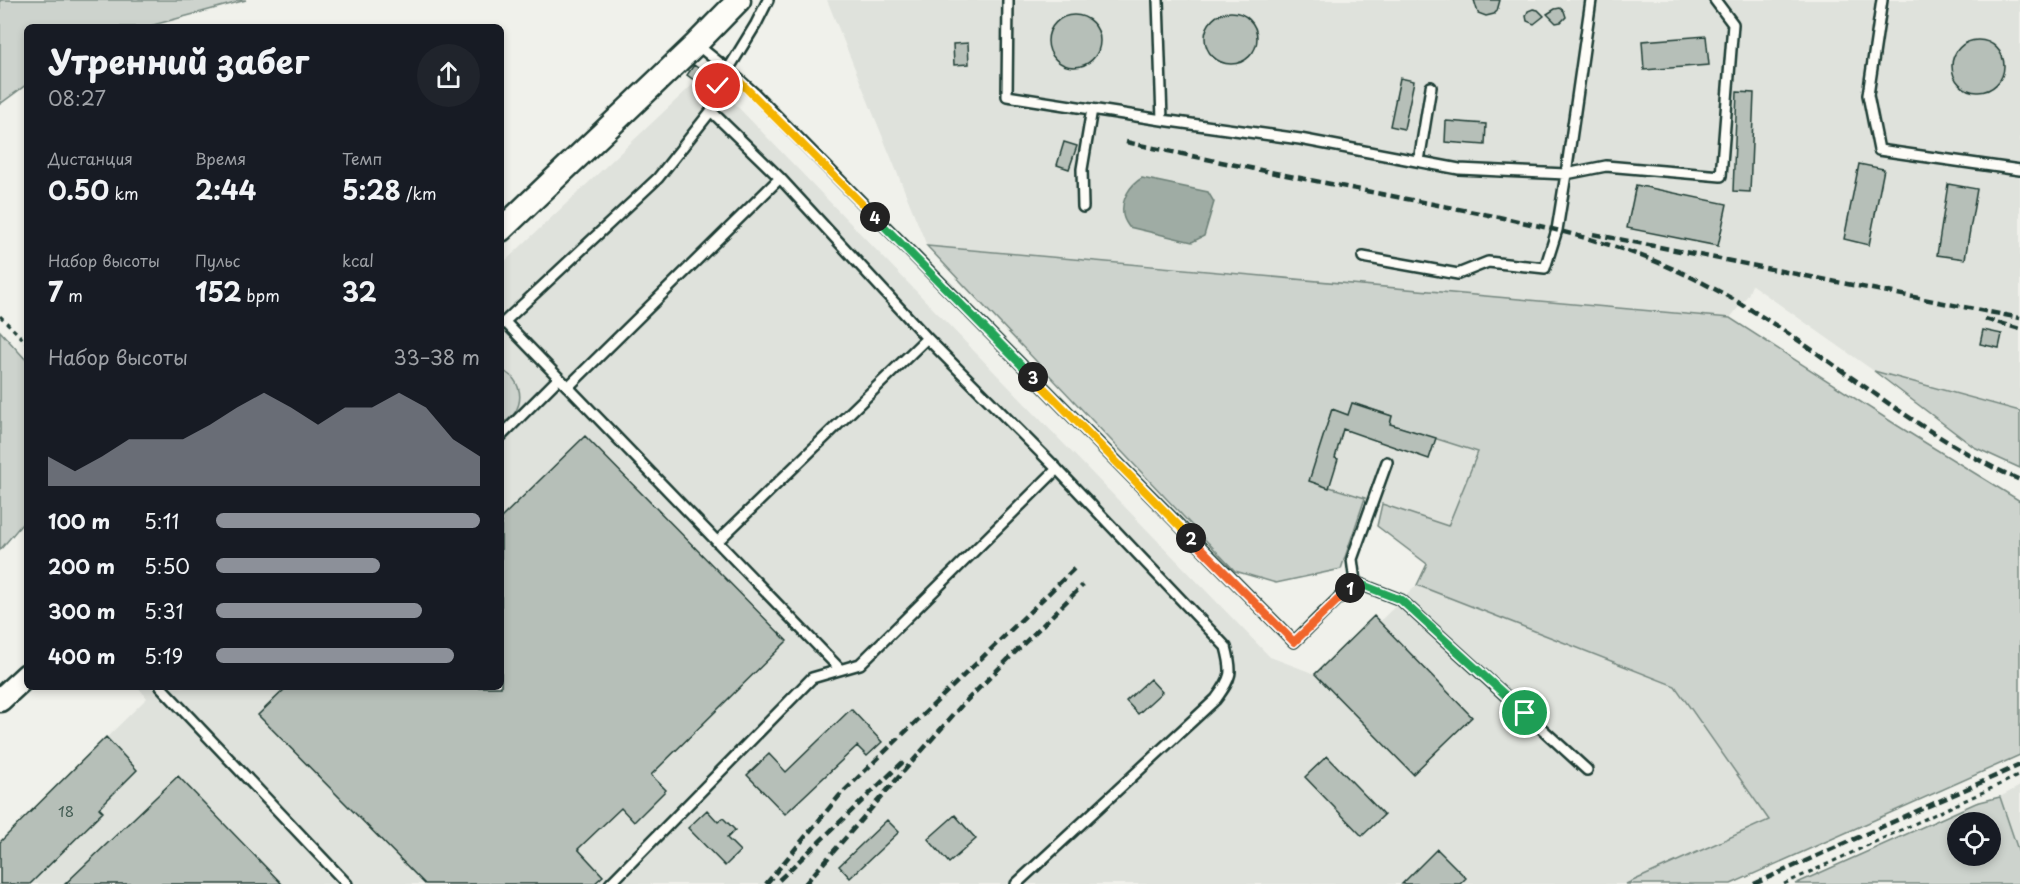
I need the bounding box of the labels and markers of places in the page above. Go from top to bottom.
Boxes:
pin [692,60,743,111]
pin: 4 [860,202,890,232]
pin: 3 [1018,362,1048,392]
pin: 2 [1176,523,1206,553]
pin: 1 [1335,573,1365,603]
pin [1499,687,1550,738]

